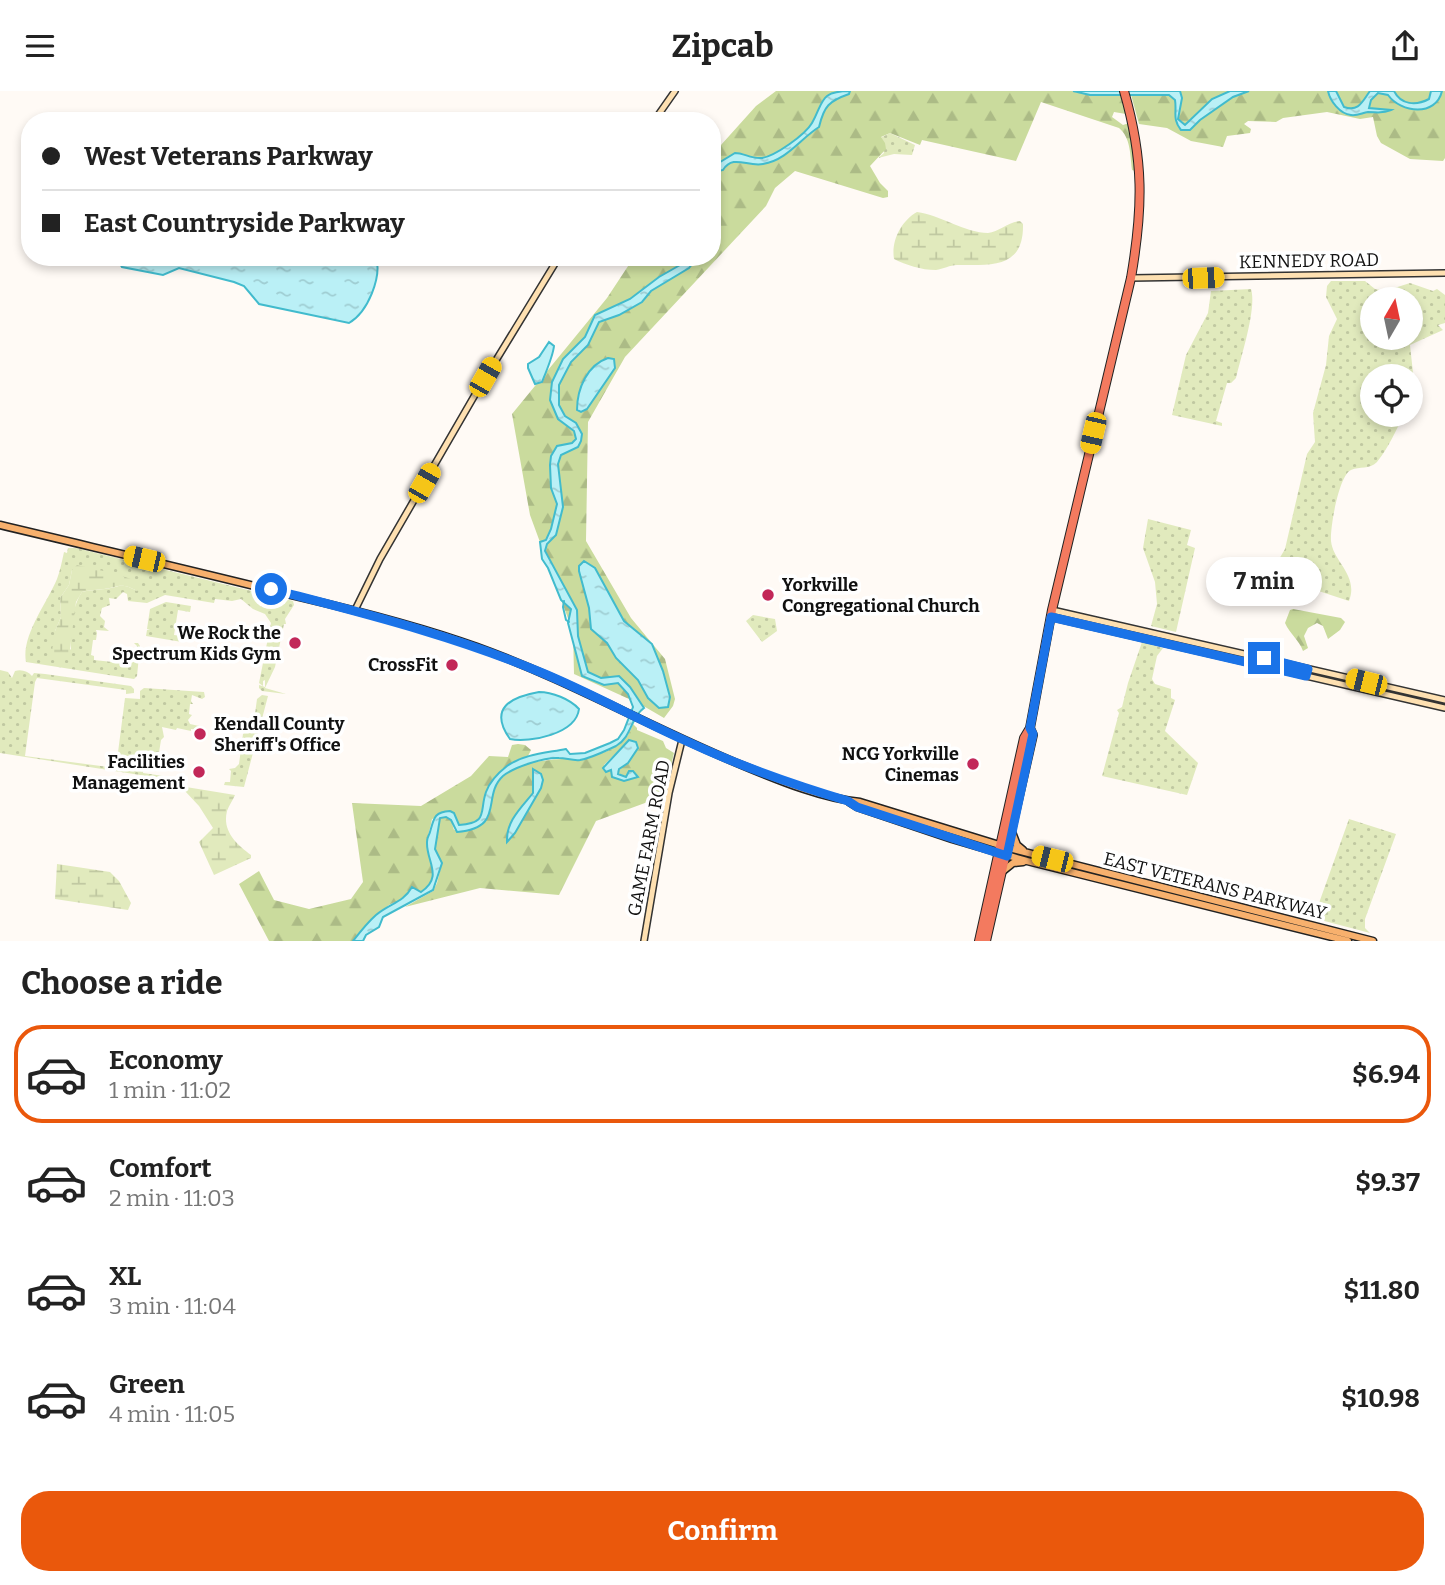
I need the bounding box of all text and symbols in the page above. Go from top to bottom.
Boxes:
icon: menu [21,27,59,65]
text: Zipcab [671,27,774,65]
icon: share [1386,27,1424,65]
text: West Veterans Parkway [84,141,373,172]
text: East Countryside Parkway [84,208,405,239]
street label: KENNEDY ROAD [1239,249,1379,273]
car [1182,267,1225,289]
north arrow [1360,287,1423,350]
map controls [1360,287,1423,427]
car [466,354,505,400]
button: locate [1360,364,1423,427]
car [1079,410,1108,456]
car [405,460,444,506]
car [122,544,167,574]
callout: 7 min [1206,557,1322,605]
text: 7 min [1234,567,1294,595]
route start [255,573,287,605]
place label: Yorkville Congregational Church [782,574,980,617]
marker: Yorkville Congregational Church [760,587,776,603]
place label: We Rock the Spectrum Kids Gym [112,622,281,665]
marker: We Rock the Spectrum Kids Gym [287,635,303,651]
route end [1248,642,1280,674]
place label: CrossFit [368,654,438,676]
marker: CrossFit [444,657,460,673]
car [1344,667,1389,697]
place label: Kendall County Sheriff's Office [214,713,345,756]
marker: Kendall County Sheriff's Office [192,726,208,742]
place label: NCG Yorkville Cinemas [842,743,959,786]
place label: Facilities Management [72,751,185,794]
marker: NCG Yorkville Cinemas [965,756,981,772]
street label: GAME FARM ROAD [623,758,675,918]
marker: Facilities Management [191,764,207,780]
car [1030,844,1075,874]
street label: EAST VETERANS PARKWAY [1101,848,1329,924]
text: Choose a ride [21,964,222,1002]
icon: car [25,1043,88,1106]
text: Economy [109,1045,223,1076]
text: $6.94 [1352,1059,1420,1090]
text: 1 min · 11:02 [109,1076,231,1104]
icon: car [25,1151,88,1214]
text: Comfort [109,1153,212,1184]
text: $9.37 [1355,1167,1420,1198]
text: 2 min · 11:03 [109,1184,235,1212]
icon: car [25,1259,88,1322]
text: XL [109,1261,141,1292]
text: $11.80 [1343,1275,1420,1306]
text: 3 min · 11:04 [109,1292,236,1320]
icon: car [25,1367,88,1430]
text: Green [109,1369,185,1400]
text: $10.98 [1341,1383,1420,1414]
text: 4 min · 11:05 [109,1400,235,1428]
button: Confirm [21,1491,1424,1571]

